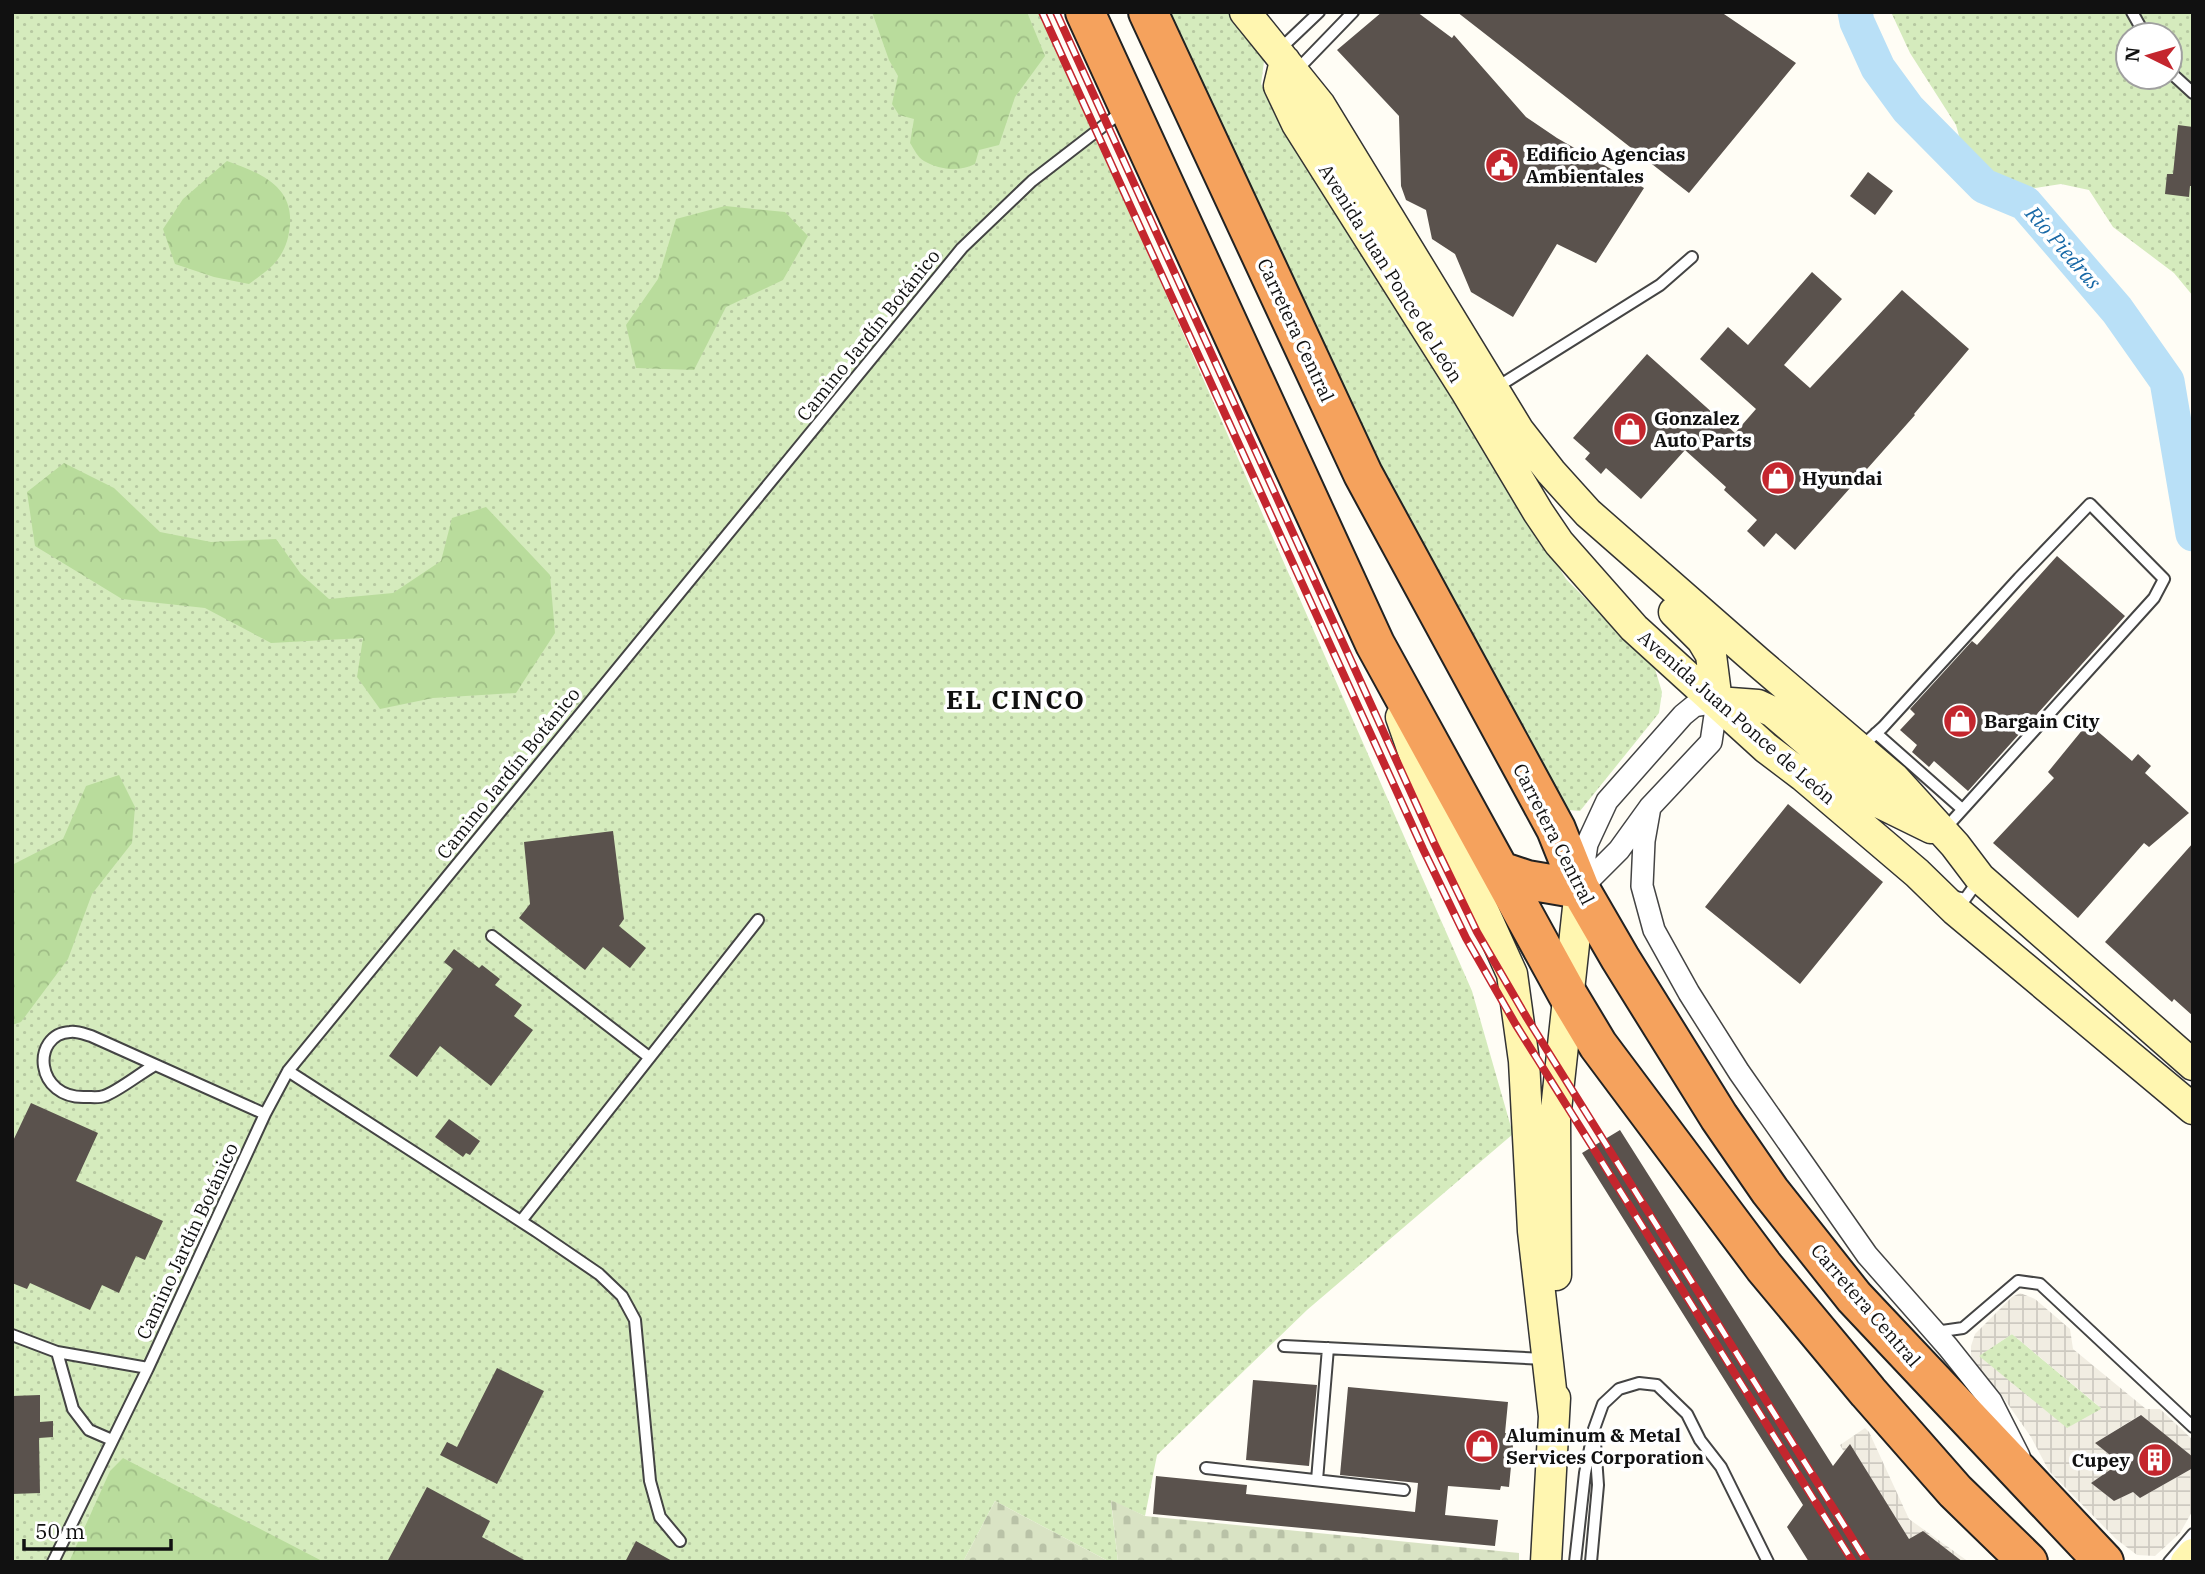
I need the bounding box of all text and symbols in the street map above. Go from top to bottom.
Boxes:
north arrow [2114,21,2184,91]
text: N [2119,46,2145,63]
place label: Edificio Agencias Ambientales [1526,142,1686,188]
public building icon: Edificio Agencias Ambientales [1483,146,1521,184]
street label: Avenida Juan Ponce de León [1314,159,1468,387]
water label: Río Piedras [2019,199,2108,295]
street label: Camino Jardín Botánico [791,244,945,426]
street label: Carretera Central [1252,255,1340,406]
place label: Gonzalez Auto Parts [1654,406,1752,452]
shop icon: Gonzalez Auto Parts [1611,410,1649,448]
shop icon: Hyundai [1759,459,1797,497]
place label: Hyundai [1802,466,1882,490]
street label: Avenida Juan Ponce de León [1633,625,1841,809]
street label: Camino Jardín Botánico [431,682,585,864]
district label: EL CINCO [946,682,1086,716]
shop icon: Bargain City [1941,702,1979,740]
place label: Bargain City [1984,709,2100,733]
street label: Carretera Central [1508,759,1600,909]
street label: Camino Jardín Botánico [131,1139,243,1343]
street label: Carretera Central [1806,1239,1926,1372]
place label: Aluminum & Metal Services Corporation [1506,1423,1705,1469]
shop icon: Aluminum & Metal Services Corporation [1463,1427,1501,1465]
building icon: Cupey [2136,1441,2174,1479]
place label: Cupey [2072,1448,2130,1472]
scale bar [24,1508,172,1552]
text: 50 m [35,1517,85,1545]

